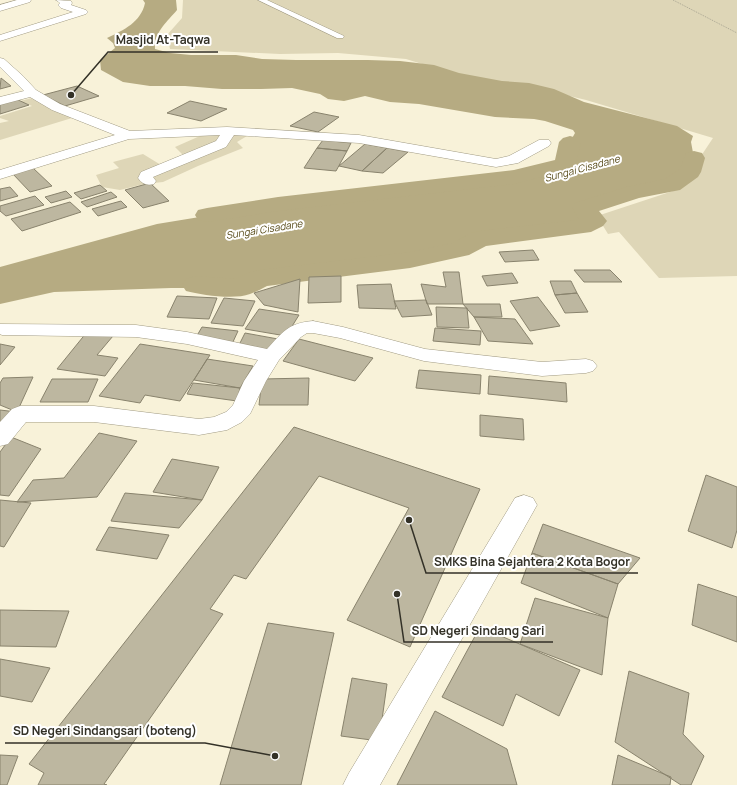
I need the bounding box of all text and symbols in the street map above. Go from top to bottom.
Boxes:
callout: Masjid At-Taqwa [108,28,218,52]
text: Masjid At-Taqwa [116,31,210,48]
water label: Sungai Cisadane [543,151,622,185]
water label: Sungai Cisadane [225,216,304,242]
callout: SMKS Bina Sejahtera 2 Kota Bogor [426,549,638,573]
text: SMKS Bina Sejahtera 2 Kota Bogor [434,553,630,570]
callout: SD Negeri Sindang Sari [404,618,553,642]
text: SD Negeri Sindang Sari [412,622,544,639]
callout: SD Negeri Sindangsari (boteng) [5,719,205,743]
text: SD Negeri Sindangsari (boteng) [13,722,197,739]

